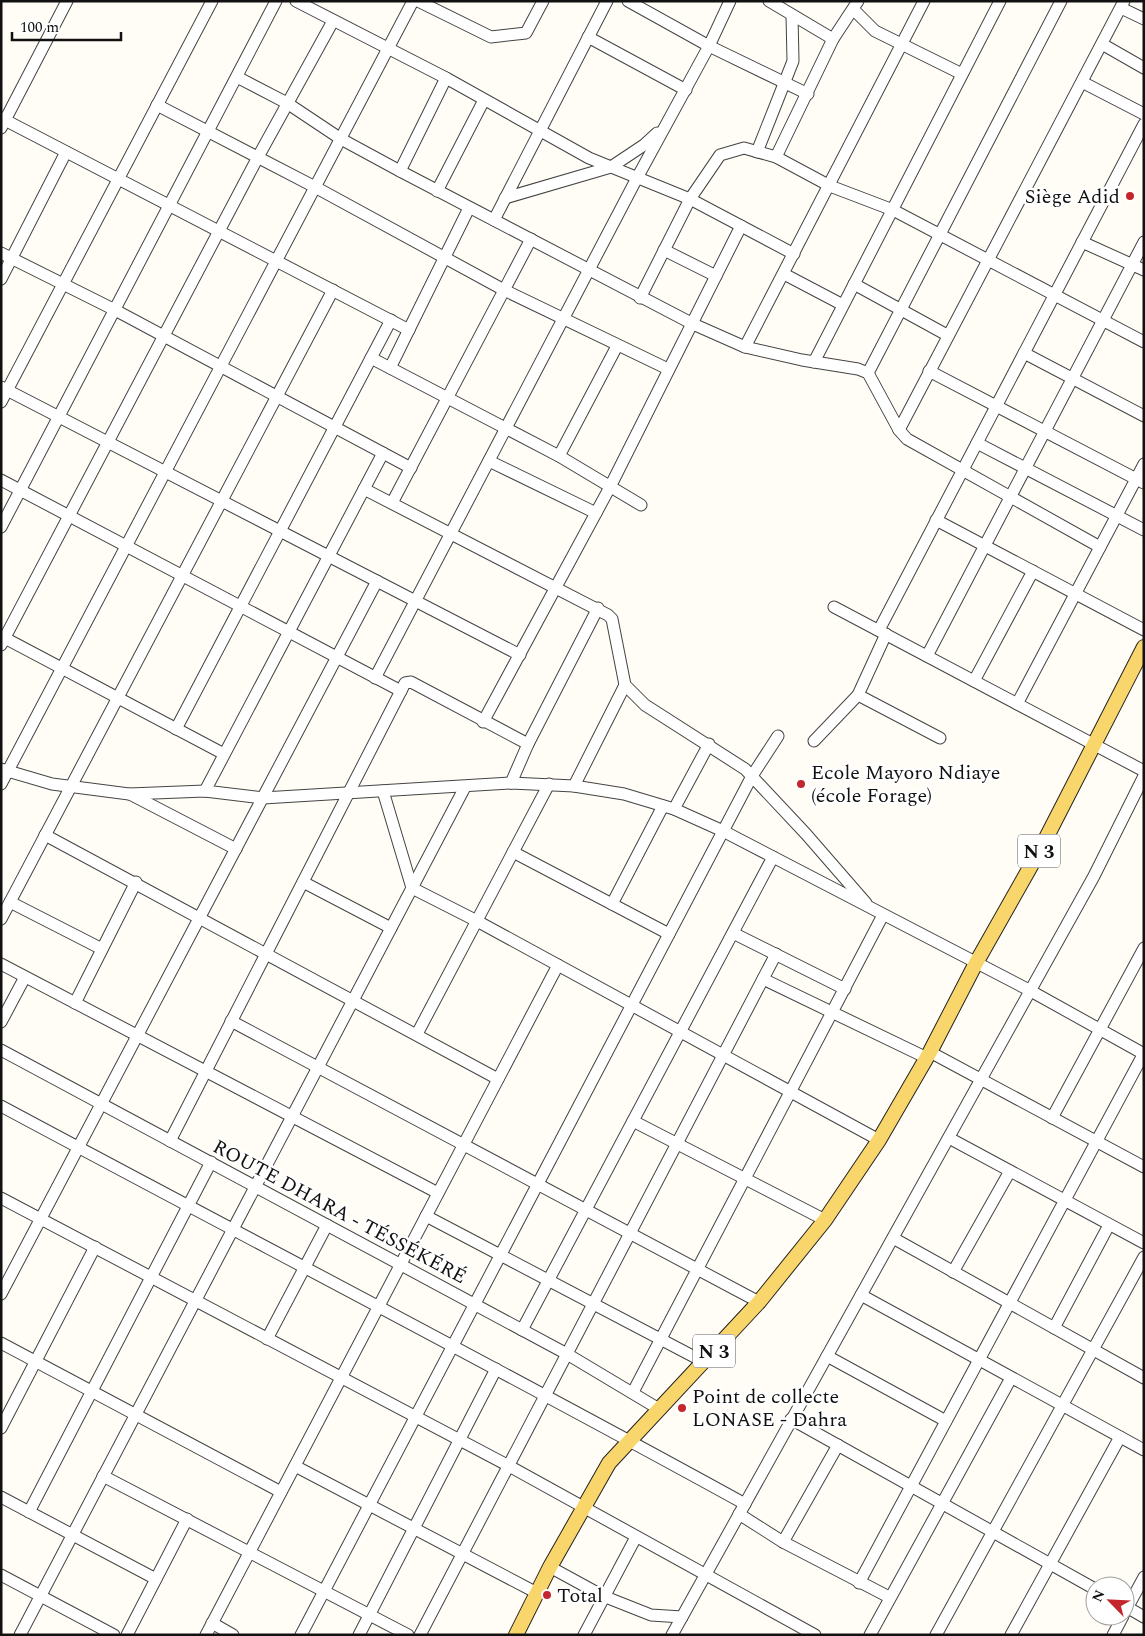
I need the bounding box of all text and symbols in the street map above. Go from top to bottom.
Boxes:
scale bar [12,10,121,42]
text: 100 m [20,16,59,39]
place label: Siège Adid [1025,182,1120,212]
marker: Siège Adid [1124,190,1136,202]
place label: Ecole Mayoro Ndiaye (école Forage) [811,758,1000,811]
marker: Ecole Mayoro Ndiaye (école Forage) [795,778,807,790]
road number: N 3 [1018,834,1060,868]
street label: ROUTE DHARA - TÉSSÉKÉRÉ [207,1132,472,1292]
road number: N 3 [693,1334,735,1368]
place label: Point de collecte LONASE - Dahra [692,1382,847,1435]
marker: Point de collecte LONASE - Dahra [676,1402,688,1414]
north arrow [1085,1576,1135,1626]
place label: Total [557,1581,603,1611]
text: N [1087,1586,1110,1605]
marker: Total [541,1589,553,1601]

